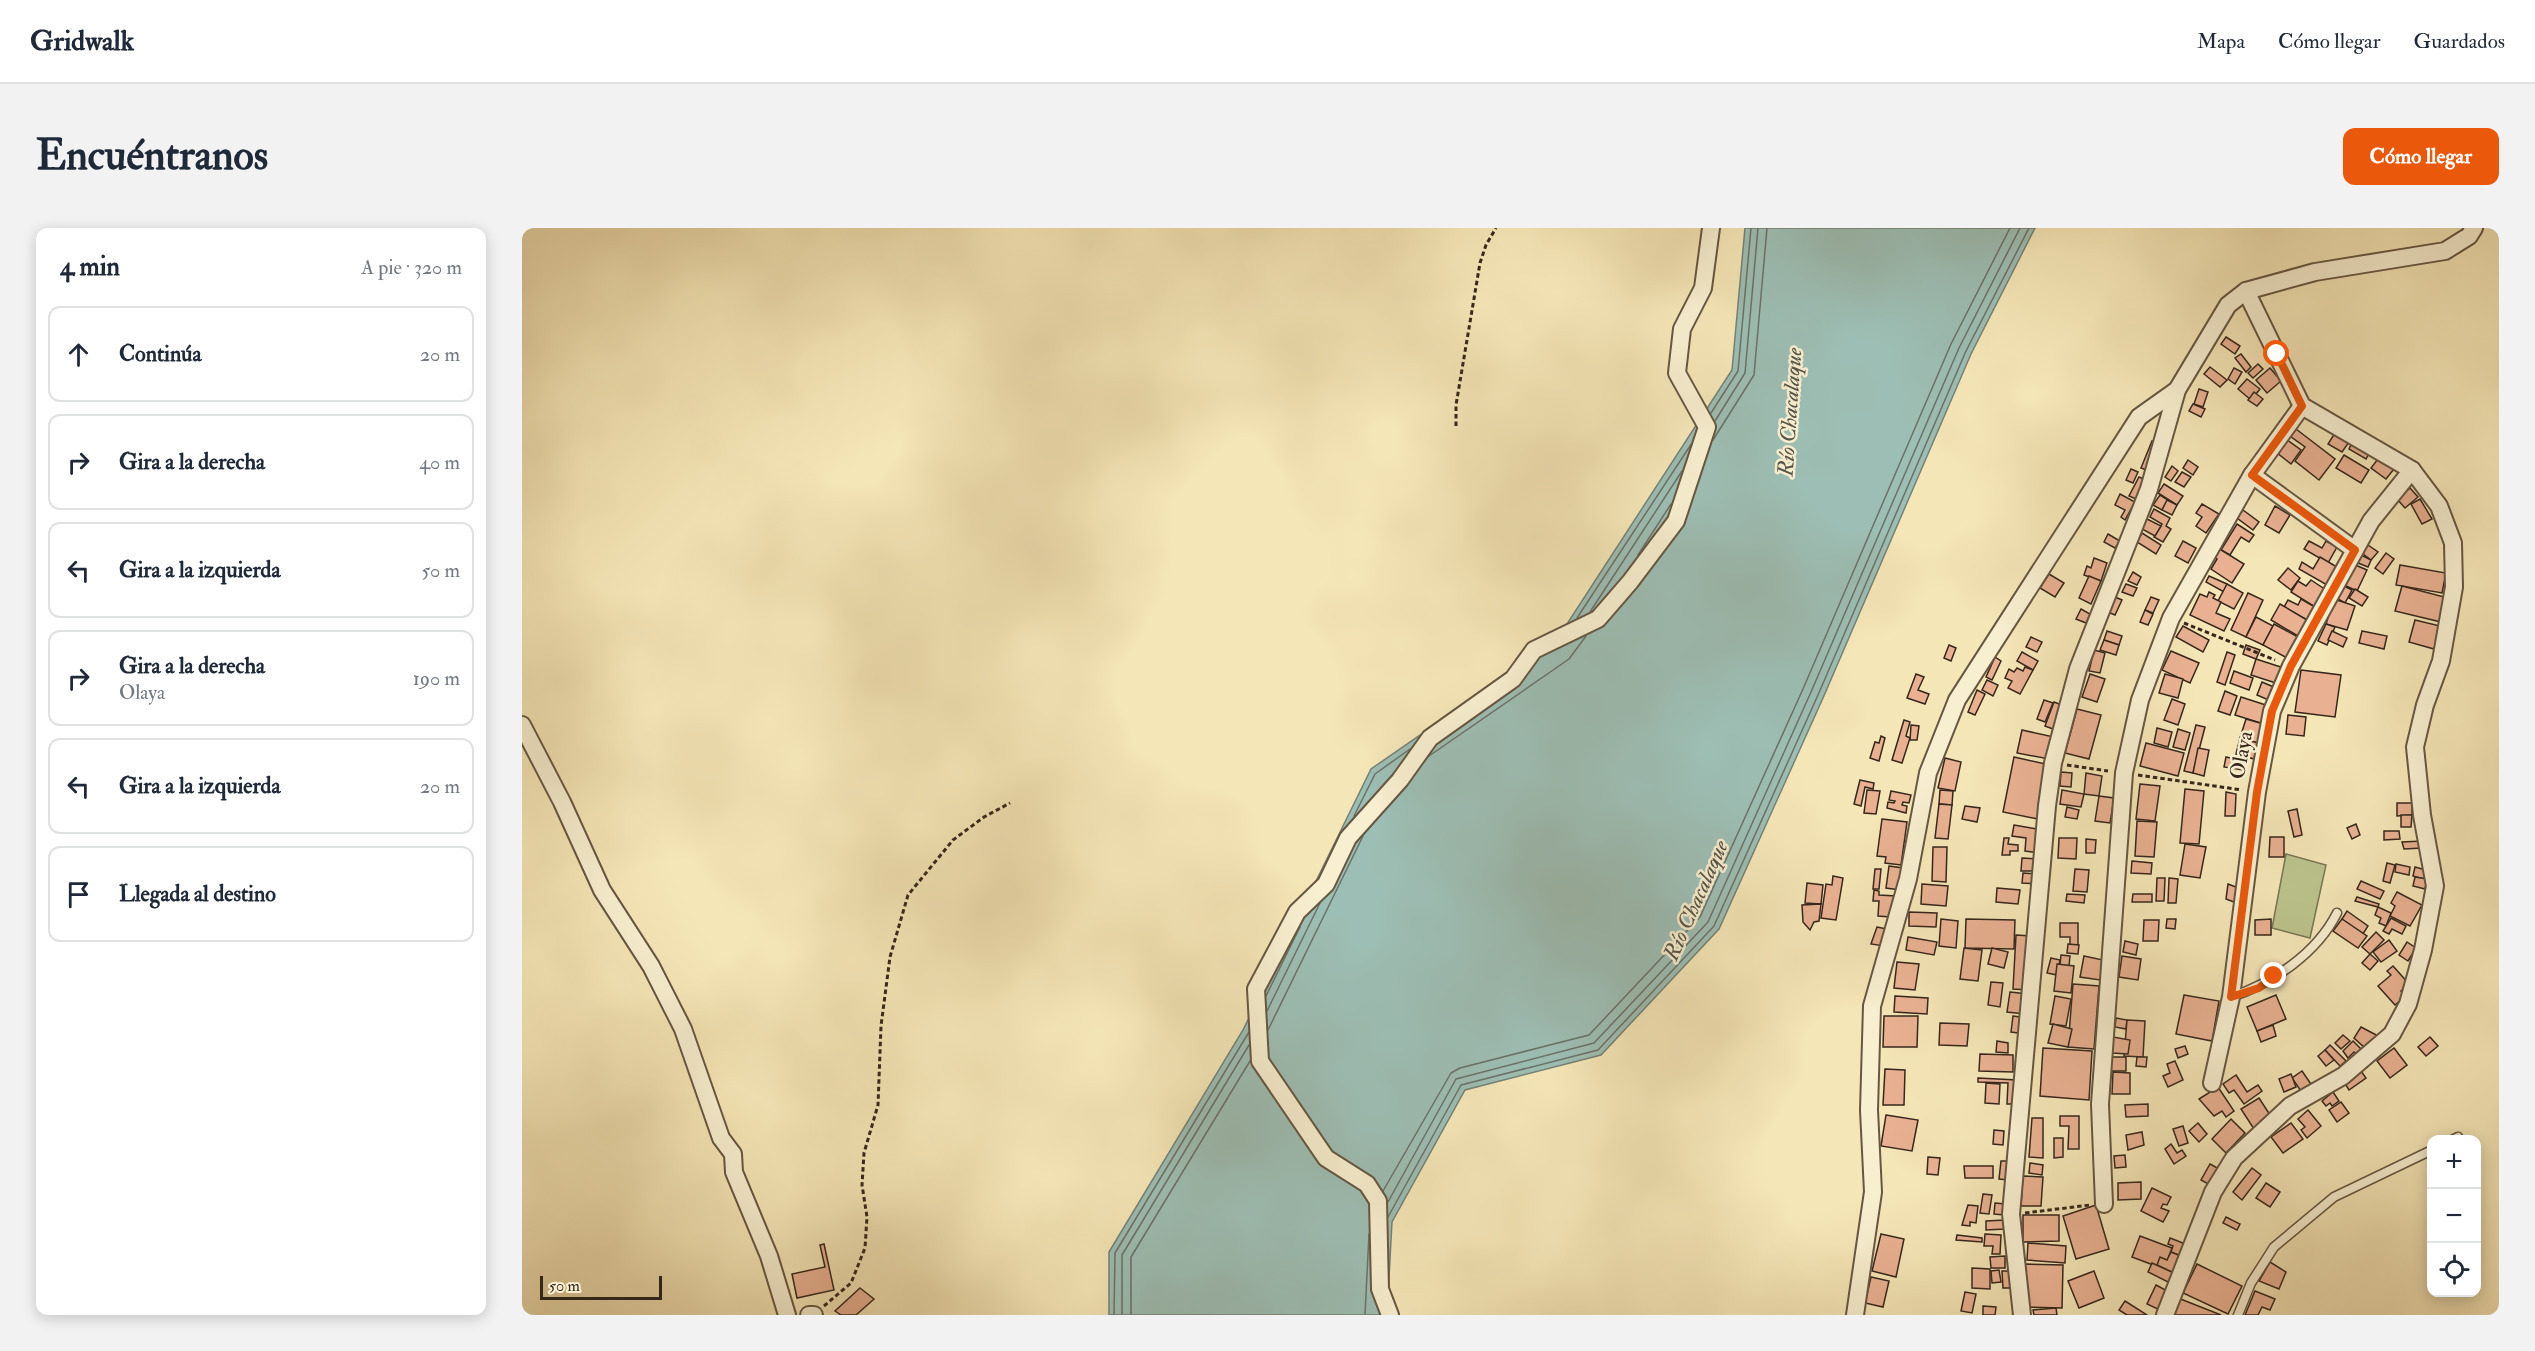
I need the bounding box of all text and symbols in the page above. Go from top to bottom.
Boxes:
text: Gridwalk [30,24,134,59]
text: Mapa [2197,28,2245,55]
text: Cómo llegar [2278,28,2381,55]
text: Guardados [2414,28,2505,55]
button: Cómo llegar [2343,128,2499,185]
text: Encuéntranos [36,130,268,182]
text: 4 min [60,251,120,283]
text: A pie · 320 m [361,255,462,280]
icon: ahead [62,338,95,371]
text: Continúa [119,340,202,368]
route start [2263,340,2289,366]
text: 20 m [420,342,460,367]
water label: Río Chacalaque [1771,346,1808,478]
icon: right [62,446,95,479]
text: Gira a la derecha [119,448,265,476]
text: 40 m [419,450,460,475]
icon: left [62,554,95,587]
text: Gira a la izquierda [119,556,280,584]
text: 50 m [421,558,460,583]
text: Gira a la derecha [119,652,265,680]
icon: right [62,662,95,695]
text: 190 m [413,666,460,691]
text: Olaya [119,680,165,705]
street label: Olaya [2224,728,2259,782]
icon: left [62,770,95,803]
text: Gira a la izquierda [119,772,280,800]
text: 20 m [420,774,460,799]
water label: Río Chacalaque [1657,835,1735,966]
icon: arrive [62,878,95,911]
text: Llegada al destino [119,880,276,908]
route end [2260,962,2286,988]
map controls [2427,1135,2481,1297]
button: + [2427,1135,2481,1189]
button: − [2427,1189,2481,1243]
button: locate [2427,1243,2481,1297]
scale bar [540,1273,662,1300]
text: 50 m [549,1276,580,1296]

